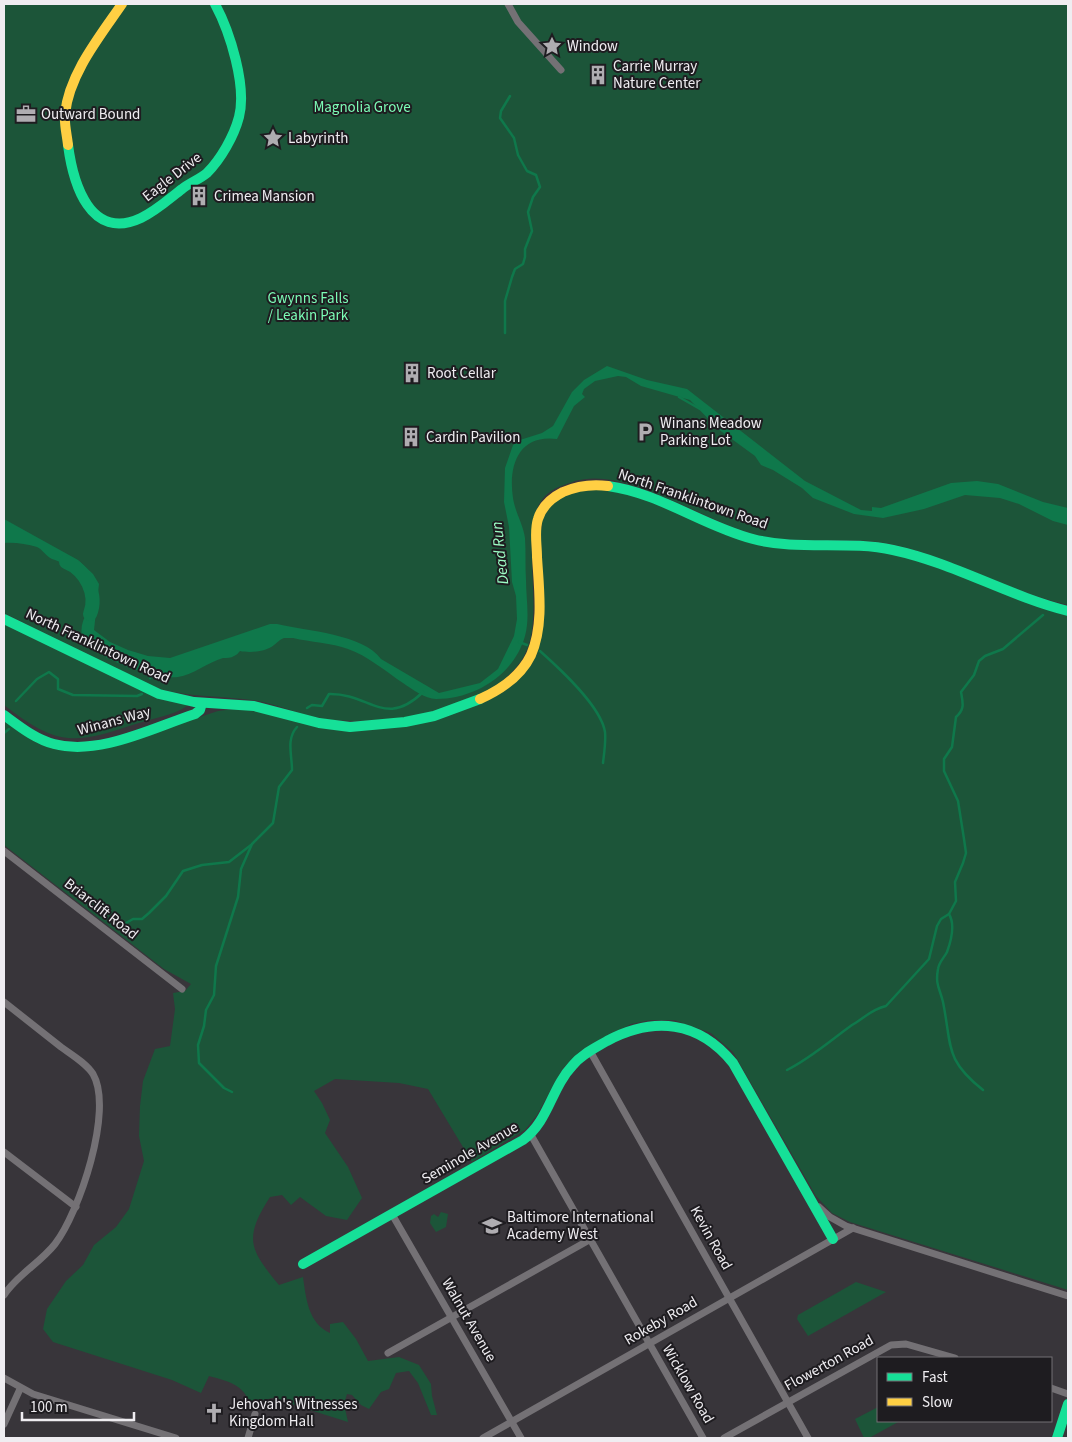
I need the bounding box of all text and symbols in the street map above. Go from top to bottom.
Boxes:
place icon: Window [541,35,563,57]
place label: Window [567,36,618,57]
place label: Carrie Murray Nature Center [613,56,701,94]
building icon: Carrie Murray Nature Center [587,64,609,86]
park label: Magnolia Grove [313,97,411,118]
office icon: Outward Bound [15,103,37,125]
place label: Outward Bound [41,104,140,125]
place icon: Labyrinth [262,127,284,149]
place label: Labyrinth [288,128,348,149]
street label: Eagle Drive [138,147,206,207]
building icon: Crimea Mansion [188,185,210,207]
place label: Crimea Mansion [214,186,315,207]
park label: Gwynns Falls / Leakin Park [267,288,349,326]
building icon: Root Cellar [401,362,423,384]
place label: Root Cellar [427,363,497,384]
place label: Winans Meadow Parking Lot [660,413,762,451]
parking icon: Winans Meadow Parking Lot [634,421,656,443]
building icon: Cardin Pavilion [400,426,422,448]
place label: Cardin Pavilion [426,427,520,448]
street label: North Franklintown Road [615,463,771,535]
water label: Dead Run [486,520,514,586]
street label: North Franklintown Road [22,603,174,689]
street label: Winans Way [75,701,153,741]
street label: Briarclift Road [60,873,142,945]
street label: Seminole Avenue [418,1117,522,1189]
street label: Kevin Road [685,1202,737,1274]
place label: Baltimore International Academy West [507,1207,654,1245]
school or university icon: Baltimore International Academy West [481,1215,503,1237]
street label: Walnut Avenue [437,1274,501,1366]
street label: Rokeby Road [620,1292,702,1350]
street label: Flowerton Road [781,1330,877,1396]
street label: Wicklow Road [657,1341,719,1427]
legend [877,1357,1052,1422]
text: Fast [922,1367,948,1388]
scale bar [22,1390,135,1422]
text: Slow [922,1392,953,1413]
place label: Jehovah's Witnesses Kingdom Hall [229,1394,358,1432]
text: 100 m [30,1397,68,1418]
church icon: Jehovah's Witnesses Kingdom Hall [203,1402,225,1424]

